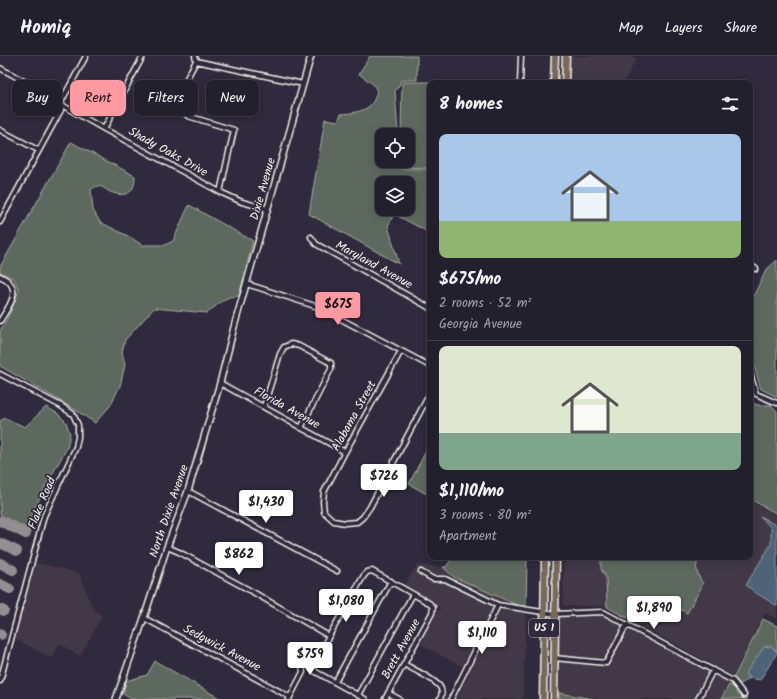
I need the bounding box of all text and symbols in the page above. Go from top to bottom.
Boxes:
text: Homiq [20,13,71,43]
text: Map [619,17,643,39]
text: Layers [665,17,703,39]
text: Share [725,17,757,39]
chip: Buy [12,80,62,116]
chip: Rent [70,80,126,116]
chip: Filters [134,80,198,116]
chip: New [206,80,259,116]
text: 8 homes [439,91,503,118]
icon: filters [719,93,741,115]
street label: Shady Oaks Drive [125,122,212,182]
map controls [375,128,415,216]
button: locate [375,128,415,168]
street label: Dixie Avenue [245,155,281,222]
icon: home [554,160,626,232]
button: layers [375,176,415,216]
street label: Maryland Avenue [332,236,417,294]
text: $675/mo [439,266,501,293]
pin: $675 [314,292,362,326]
text: 2 rooms · 52 m² [439,293,531,314]
text: $675 [324,294,352,315]
text: Georgia Avenue [439,314,522,335]
icon: home [554,372,626,444]
street label: Alabama Street [327,377,381,455]
street label: Florida Avenue [250,382,324,434]
street label: North Dixie Avenue [144,461,194,560]
pin: $726 [360,464,408,498]
text: $726 [370,466,398,487]
street label: Flake Road [23,473,61,532]
text: $1,110/mo [439,478,504,505]
pin: $1,430 [233,490,299,524]
text: $1,430 [248,492,284,513]
text: 3 rooms · 80 m² [439,505,531,526]
text: Apartment [439,526,497,547]
pin: $862 [215,542,263,576]
text: $862 [224,544,254,565]
pin: $1,080 [313,589,379,623]
text: $1,080 [328,591,364,612]
pin: $1,890 [621,596,687,630]
text: $1,890 [636,598,672,619]
street label: Brett Avenue [377,615,426,683]
road number: US 1 [529,619,559,637]
street label: Sedgwick Avenue [180,620,265,677]
pin: $1,110 [449,621,515,655]
text: $1,110 [467,623,497,644]
pin: $759 [286,642,334,676]
text: $759 [297,644,324,665]

